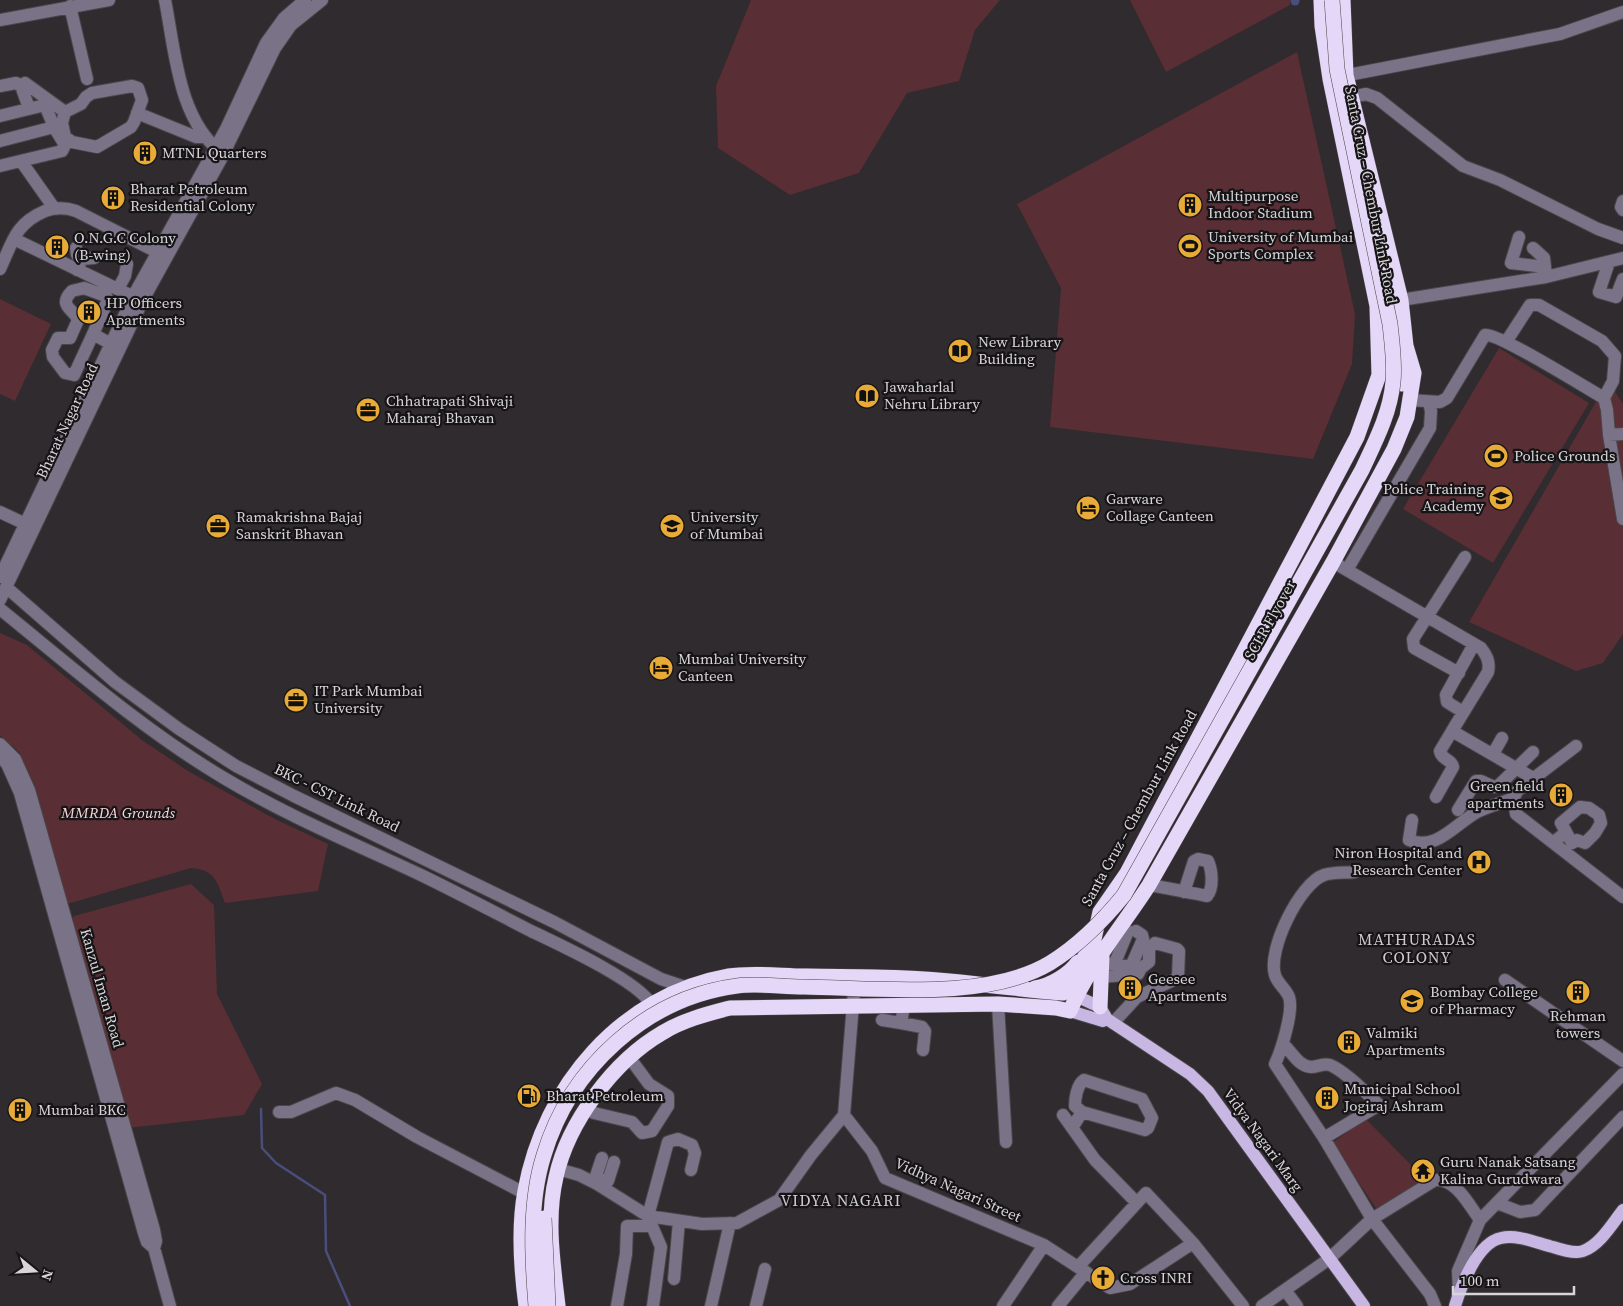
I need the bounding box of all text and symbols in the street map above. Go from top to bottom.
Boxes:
street label: Santa Cruz – Chembur Link Road [1340,84,1403,306]
building icon: MTNL Quarters [132,140,158,166]
place label: MTNL Quarters [162,142,267,163]
place label: Bharat Petroleum Residential Colony [130,178,255,216]
building icon: Bharat Petroleum Residential Colony [100,185,126,211]
place label: Multipurpose Indoor Stadium [1208,185,1313,223]
building icon: Multipurpose Indoor Stadium [1177,192,1203,218]
place label: University of Mumbai Sports Complex [1208,226,1353,264]
place label: O.N.G.C Colony (B-wing) [74,227,176,265]
sports icon: University of Mumbai Sports Complex [1177,233,1203,259]
building icon: O.N.G.C Colony (B-wing) [44,234,70,260]
place label: HP Officers Apartments [106,292,185,330]
building icon: HP Officers Apartments [76,299,102,325]
place label: New Library Building [978,331,1062,369]
library icon: New Library Building [947,338,973,364]
street label: Bharat Nagar Road [31,359,103,482]
place label: Jawaharlal Nehru Library [883,376,980,414]
library icon: Jawaharlal Nehru Library [854,383,880,409]
place label: Chhatrapati Shivaji Maharaj Bhavan [386,390,513,428]
office icon: Chhatrapati Shivaji Maharaj Bhavan [355,397,381,423]
sports icon: Police Grounds [1483,443,1509,469]
place label: Police Grounds [1514,445,1615,466]
place label: Police Training Academy [1383,478,1484,516]
school or university icon: Police Training Academy [1488,485,1514,511]
place label: Garware Collage Canteen [1106,488,1214,526]
hotel icon: Garware Collage Canteen [1075,495,1101,521]
place label: Ramakrishna Bajaj Sanskrit Bhavan [236,506,362,544]
place label: University of Mumbai [690,506,763,544]
office icon: Ramakrishna Bajaj Sanskrit Bhavan [205,513,231,539]
school or university icon: University of Mumbai [659,513,685,539]
street label: SCLR Flyover [1239,575,1301,664]
place label: Mumbai University Canteen [678,648,806,686]
hotel icon: Mumbai University Canteen [648,655,674,681]
place label: IT Park Mumbai University [314,680,422,718]
office icon: IT Park Mumbai University [283,687,309,713]
street label: Santa Cruz – Chembur Link Road [1076,705,1202,910]
street label: BKC - CST Link Road [271,758,404,837]
place label: Green field apartments [1467,775,1544,813]
building icon: Green field apartments [1548,782,1574,808]
park label: MMRDA Grounds [60,802,175,823]
place label: Niron Hospital and Research Center [1335,842,1463,880]
hospital icon: Niron Hospital and Research Center [1466,849,1492,875]
street label: Kanzul Iman Road [75,926,130,1050]
district label: MATHURADAS COLONY [1358,928,1476,968]
place label: Geesee Apartments [1148,968,1227,1006]
building icon: Geesee Apartments [1117,975,1143,1001]
building icon: Rehman towers [1565,979,1591,1005]
place label: Bombay College of Pharmacy [1430,981,1538,1019]
school or university icon: Bombay College of Pharmacy [1399,988,1425,1014]
place label: Rehman towers [1550,1005,1606,1043]
place label: Valmiki Apartments [1366,1022,1445,1060]
building icon: Valmiki Apartments [1336,1029,1362,1055]
place label: Municipal School Jogiraj Ashram [1343,1078,1461,1116]
fuel station icon: Bharat Petroleum [516,1083,542,1109]
street label: Vidya Nagari Marg [1219,1084,1308,1196]
place label: Bharat Petroleum [546,1085,664,1106]
building icon: Municipal School Jogiraj Ashram [1314,1085,1340,1111]
building icon: Mumbai BKC [7,1097,33,1123]
place label: Mumbai BKC [38,1099,126,1120]
place label: Guru Nanak Satsang Kalina Gurudwara [1440,1151,1576,1189]
street label: Vidhya Nagari Street [892,1152,1025,1227]
temple icon: Guru Nanak Satsang Kalina Gurudwara [1410,1158,1436,1184]
district label: VIDYA NAGARI [781,1189,901,1211]
north arrow [10,1246,60,1296]
scale bar [1453,1264,1574,1296]
church icon: Cross INRI [1090,1265,1116,1291]
text: N [36,1267,58,1283]
place label: Cross INRI [1120,1267,1192,1288]
text: 100 m [1460,1270,1500,1291]

